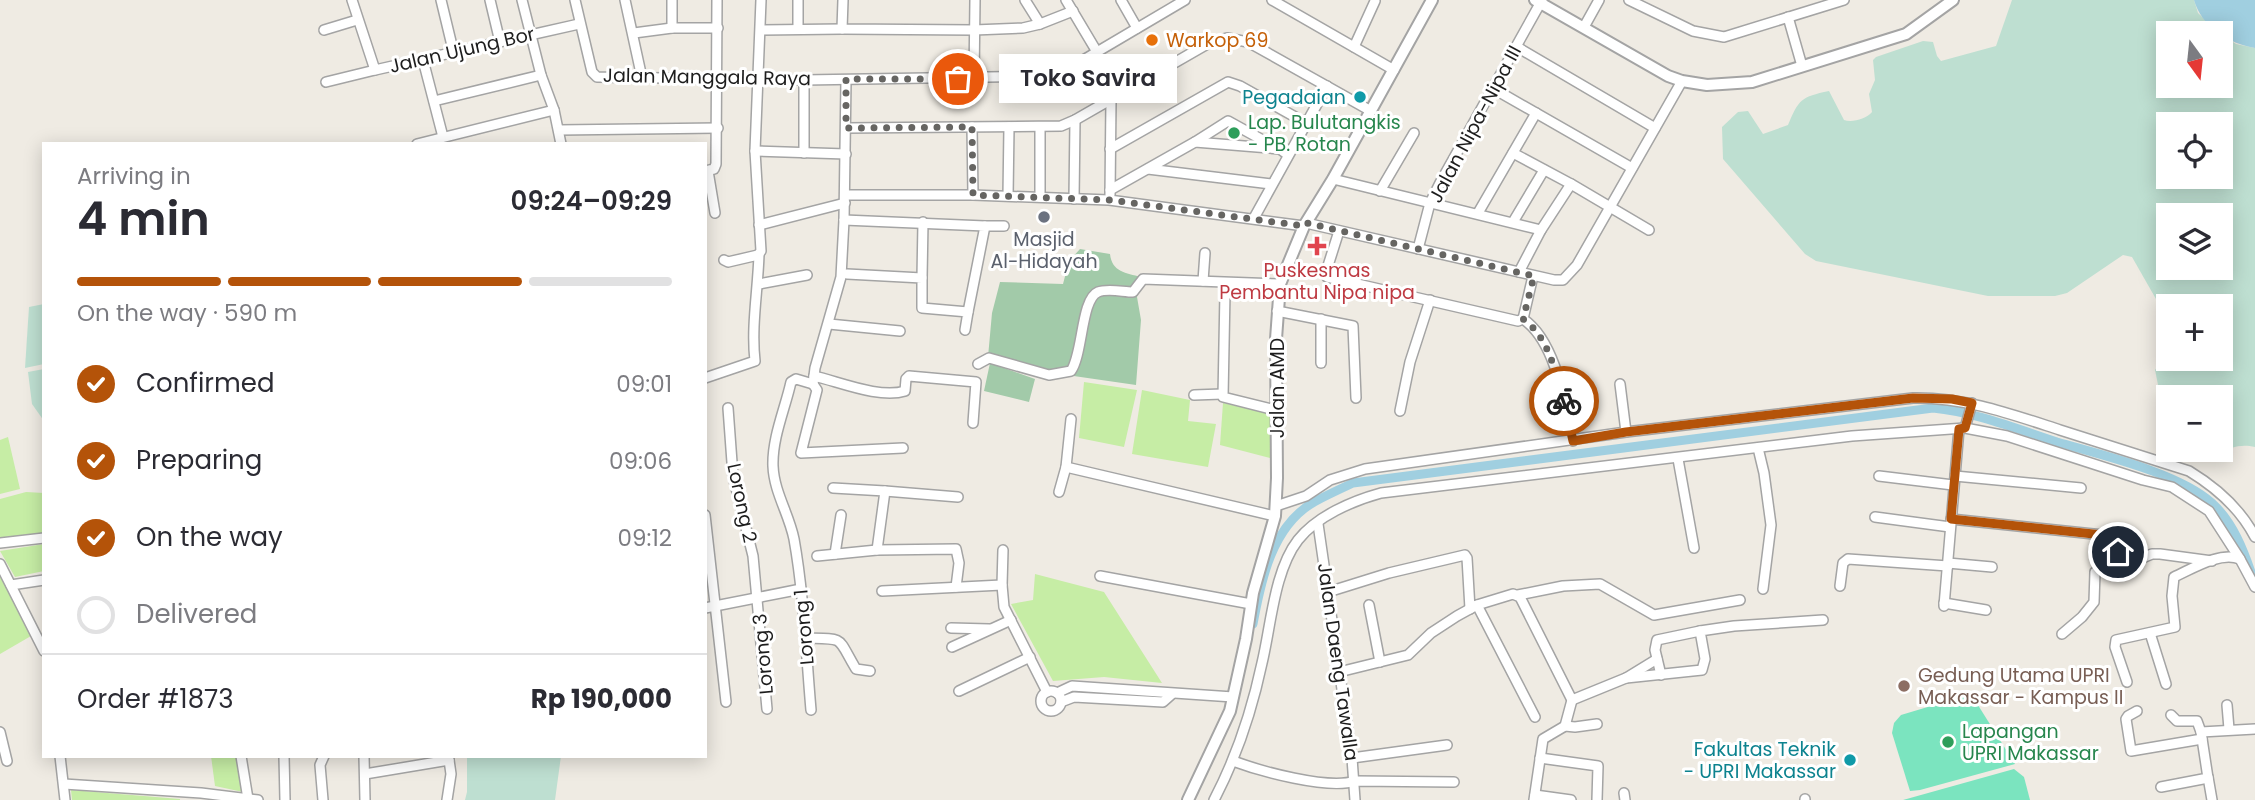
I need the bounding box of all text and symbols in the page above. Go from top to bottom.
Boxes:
street label: Jalan Ujung Bor [387,20,537,80]
north arrow [2156,21,2233,98]
map controls [2156,21,2233,462]
place label: Warkop 69 [1166,27,1268,54]
marker: Warkop 69 [1144,32,1160,48]
street label: Jalan Nipa-Nipa III [1422,41,1528,207]
pin [928,49,988,109]
callout: Toko Savira [1000,55,1178,104]
icon: bag [939,60,977,98]
street label: Jalan Manggala Raya [603,62,811,92]
text: Toko Savira [1020,62,1156,94]
place label: Pegadaian [1242,84,1346,111]
marker: Pegadaian [1352,89,1368,105]
place label: Lap. Bulutangkis - PB. Rotan [1248,109,1401,158]
button: locate [2156,112,2233,189]
marker: Lap. Bulutangkis - PB. Rotan [1226,125,1242,141]
text: Arriving in [77,160,191,192]
text: 09:24–09:29 [511,183,672,219]
text: 4 min [77,187,210,251]
button: layers [2156,203,2233,280]
marker: Masjid Al-Hidayah [1036,209,1052,225]
place label: Masjid Al-Hidayah [990,226,1098,275]
marker: Puskesmas Pembantu Nipa nipa [1307,236,1327,256]
place label: Puskesmas Pembantu Nipa nipa [1219,257,1415,306]
button: + [2156,294,2233,371]
text: On the way · 590 m [77,297,297,329]
street label: Jalan AMD [1264,338,1291,438]
icon: check [77,365,115,403]
text: Confirmed [136,365,274,401]
courier [1529,366,1599,436]
text: 09:01 [616,368,672,400]
icon: bike [1545,382,1583,420]
button: − [2156,385,2233,462]
icon: check [77,442,115,480]
text: Preparing [136,442,262,478]
text: 09:06 [609,445,672,477]
street label: Lorong 2 [720,461,764,545]
icon: check [77,519,115,557]
text: On the way [136,519,283,555]
text: 09:12 [618,522,672,554]
pin [2088,522,2148,582]
icon: home [2099,533,2137,571]
street label: Jalan Daeng Tawalla [1311,561,1365,763]
street label: Lorong 1 [787,588,821,666]
text: Delivered [136,596,257,632]
street label: Lorong 3 [746,613,780,695]
place label: Gedung Utama UPRI Makassar - Kampus II [1918,662,2123,711]
marker: Gedung Utama UPRI Makassar - Kampus II [1896,678,1912,694]
text: Order #1873 [77,681,234,717]
text: Rp 190,000 [531,681,672,717]
place label: Lapangan UPRI Makassar [1962,718,2099,767]
marker: Lapangan UPRI Makassar [1940,734,1956,750]
place label: Fakultas Teknik - UPRI Makassar [1684,736,1836,785]
marker: Fakultas Teknik - UPRI Makassar [1842,752,1858,768]

